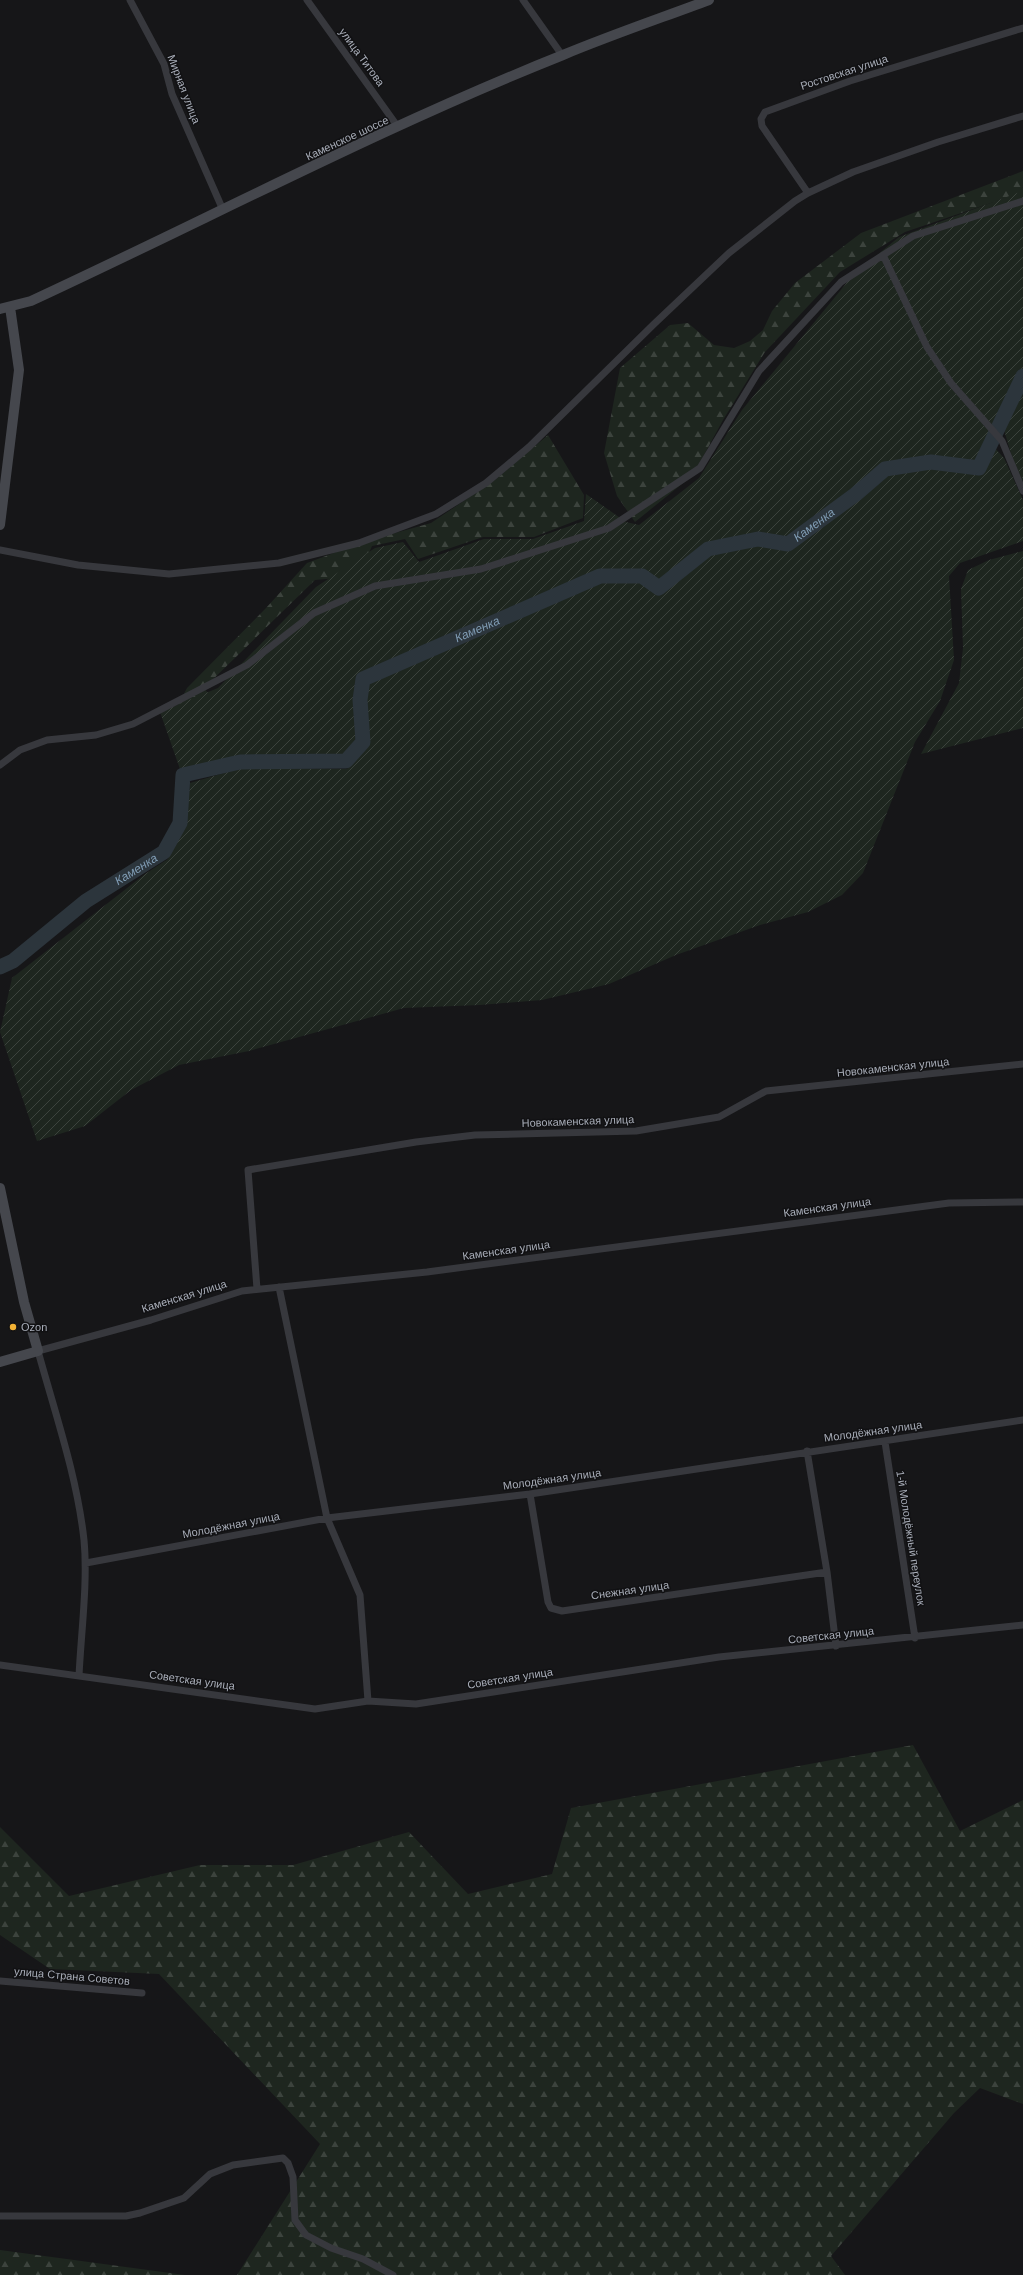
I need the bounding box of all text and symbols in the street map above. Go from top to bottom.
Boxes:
street label: улица Титова [337,26,388,89]
street label: Ростовская улица [799,52,890,92]
street label: Мирная улица [165,53,203,126]
street label: Каменское шоссе [304,114,390,162]
water label: Каменка [791,505,838,545]
water label: Каменка [453,613,502,645]
water label: Каменка [112,851,160,888]
street label: Новокаменская улица [836,1055,951,1079]
street label: Новокаменская улица [521,1113,635,1129]
street label: Каменская улица [782,1195,872,1219]
street label: Каменская улица [461,1238,551,1262]
street label: Каменская улица [140,1277,229,1315]
place label: Ozon [21,1321,47,1333]
marker: Ozon [8,1322,18,1332]
street label: Молодёжная улица [823,1418,924,1444]
street label: Молодёжная улица [502,1466,603,1492]
street label: 1-й Молодёжный переулок [894,1470,928,1607]
street label: Молодёжная улица [181,1510,282,1540]
street label: Снежная улица [590,1578,671,1601]
street label: Советская улица [787,1624,875,1645]
street label: Советская улица [466,1665,554,1691]
street label: Советская улица [148,1668,236,1692]
street label: улица Страна Советов [14,1965,131,1987]

